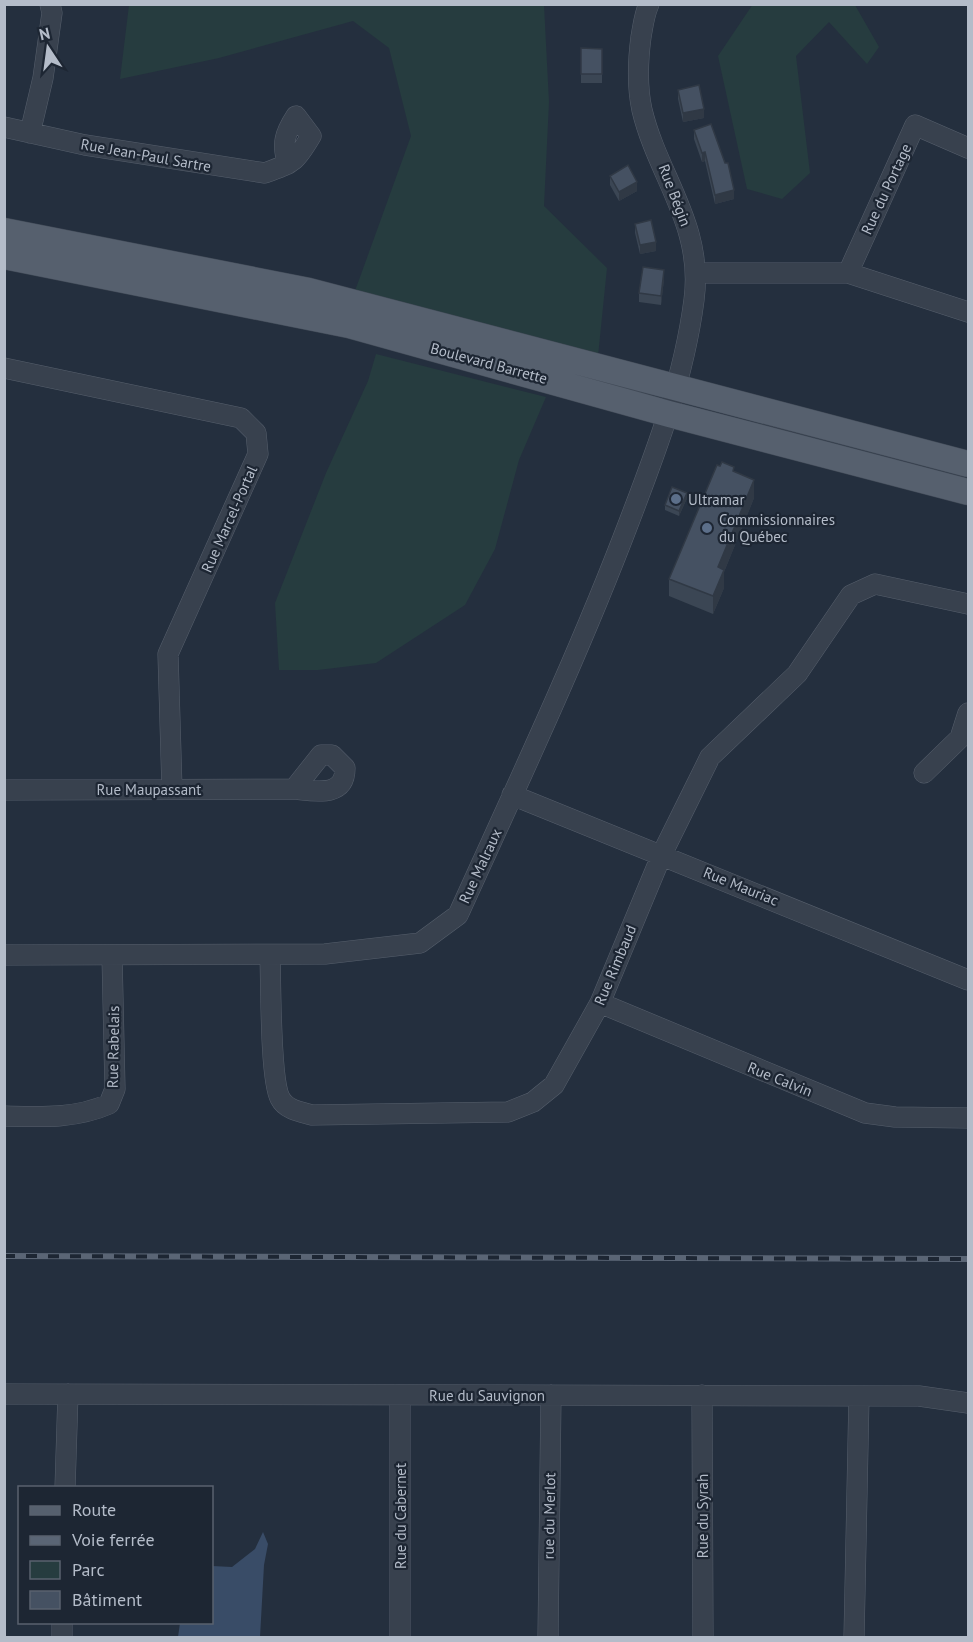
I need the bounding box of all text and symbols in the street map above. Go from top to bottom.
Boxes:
north arrow [18,18,78,78]
text: N [37,22,52,44]
street label: Rue Jean-Paul Sartre [79,134,213,176]
street label: Rue du Portage [857,140,915,238]
street label: Rue Bégin [654,161,696,229]
street label: Boulevard Barrette [429,338,549,388]
street label: Rue Marcel-Portal [197,462,261,575]
place label: Ultramar [688,490,745,509]
marker: Ultramar [669,492,683,506]
place label: Commissionnaires du Québec [719,510,835,546]
marker: Commissionnaires du Québec [700,521,714,535]
street label: Rue Maupassant [97,780,201,799]
street label: Rue Malraux [454,825,506,907]
street label: Rue Mauriac [701,862,781,910]
street label: Rue Rimbaud [590,922,640,1008]
street label: Rue Rabelais [103,1006,123,1088]
street label: Rue Calvin [745,1057,815,1101]
street label: Rue du Sauvignon [429,1386,545,1405]
street label: Rue du Cabernet [391,1463,410,1569]
street label: rue du Merlot [539,1472,559,1560]
street label: Rue du Syrah [693,1474,712,1558]
legend [18,1486,213,1624]
text: Route [72,1498,116,1521]
text: Voie ferrée [71,1528,155,1551]
text: Parc [72,1558,105,1581]
text: Bâtiment [72,1588,142,1611]

